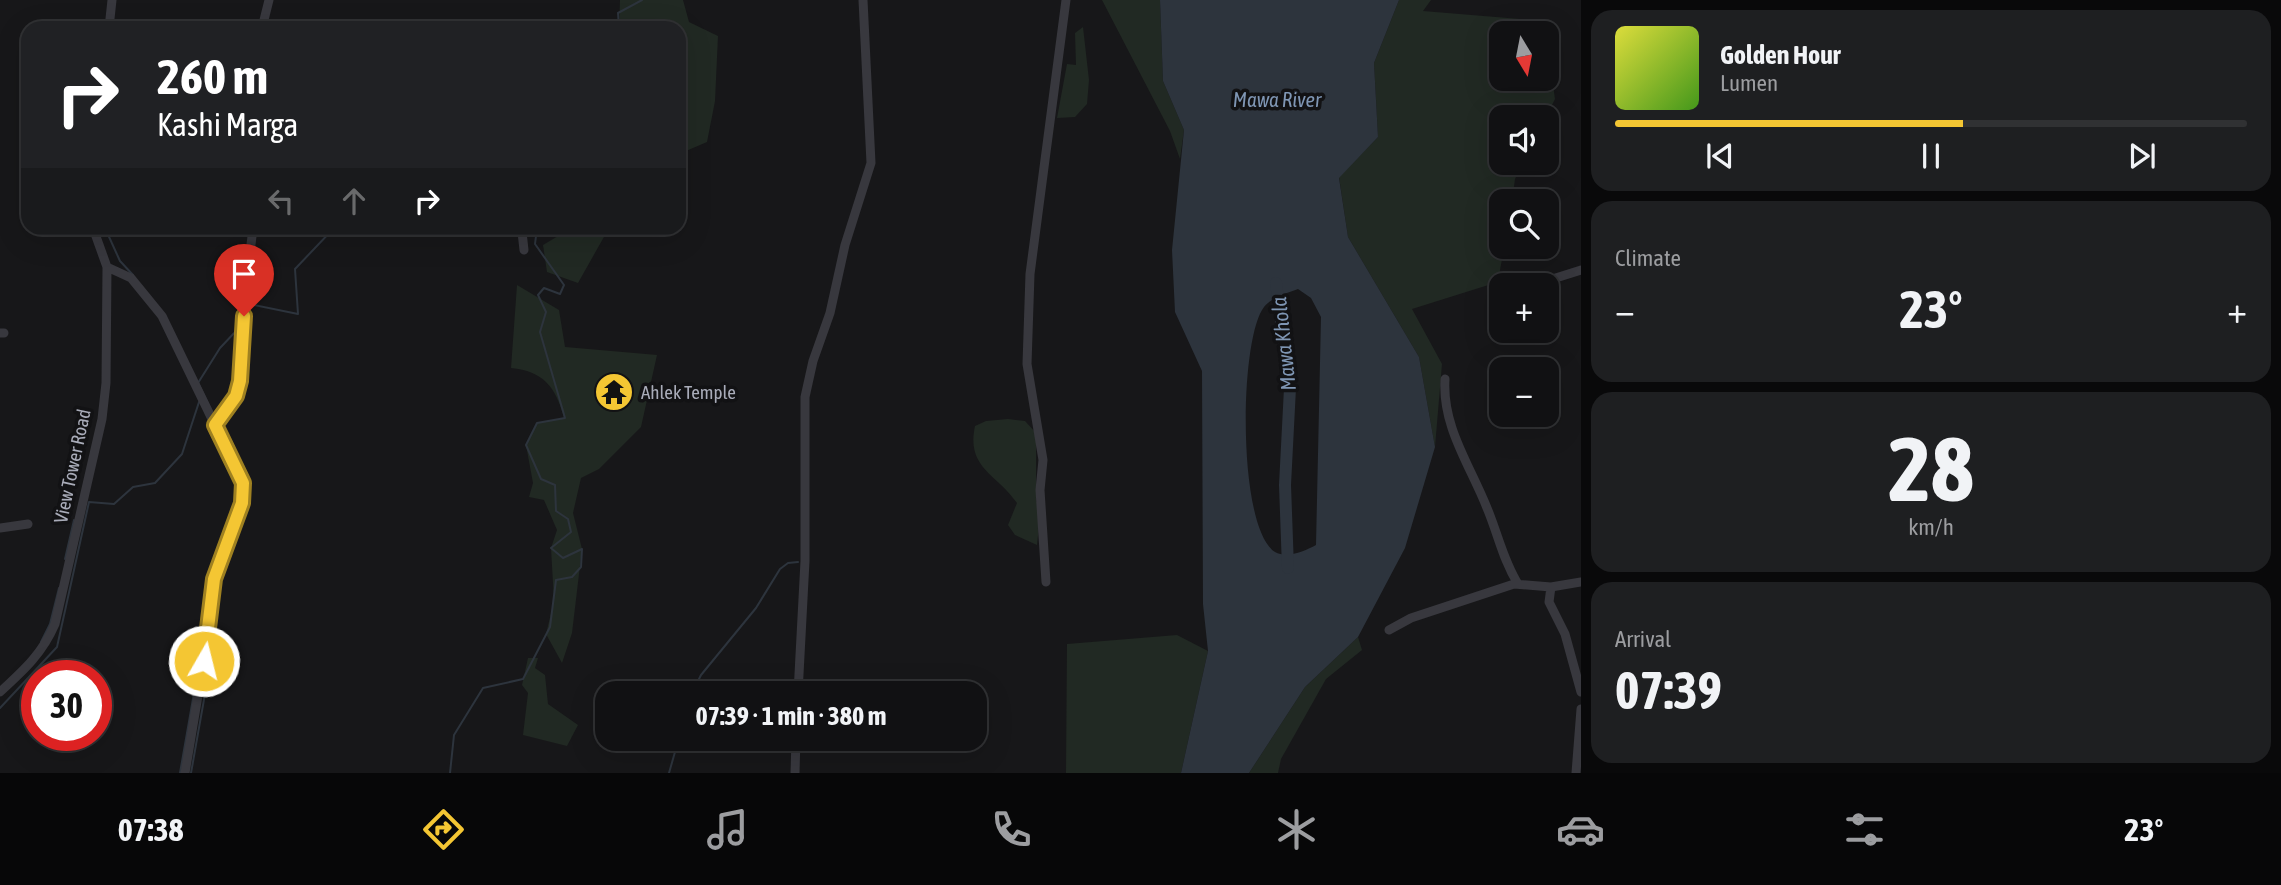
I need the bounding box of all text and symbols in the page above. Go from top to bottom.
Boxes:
north arrow [1489,21,1559,91]
map controls [1489,21,1559,427]
text: Golden Hour [1720,40,1840,70]
text: 260 m [157,48,268,104]
icon: right [42,49,133,140]
text: Lumen [1720,70,1778,96]
water label: Mawa River [1233,87,1322,111]
button: sound [1489,105,1559,175]
text: Kashi Marga [157,106,298,143]
icon: previous [1701,137,1739,175]
icon: pause [1912,137,1950,175]
icon: next [2123,137,2161,175]
icon: left [262,182,300,220]
icon: ahead [335,182,373,220]
icon: right [408,182,446,220]
button: search [1489,189,1559,259]
pin [214,244,274,316]
text: Climate [1615,245,1681,271]
icon: arrive [225,255,263,293]
button: + [1489,273,1559,343]
text: 23° [1899,279,1963,339]
text: − [1615,288,1635,331]
text: + [2227,288,2247,331]
water label: Mawa Khola [1266,296,1300,392]
button: − [1489,357,1559,427]
temple icon: Ahlek Temple [593,371,635,413]
place label: Ahlek Temple [641,381,736,403]
street label: View Tower Road [49,407,95,525]
text: 28 [1888,416,1974,520]
text: km/h [1908,514,1954,540]
position arrow [167,624,241,698]
text: Arrival [1615,626,1671,652]
speed limit sign: 30 [21,660,112,751]
text: 07:39 [1615,660,1722,720]
text: 07:39 · 1 min · 380 m [696,701,886,731]
icon: directions [419,805,468,854]
icon: music [703,805,752,854]
icon: phone [987,805,1036,854]
icon: climate [1272,805,1321,854]
icon: car [1556,805,1605,854]
icon: filters [1840,805,1889,854]
text: 07:38 [118,811,183,848]
text: 23° [2124,811,2163,848]

